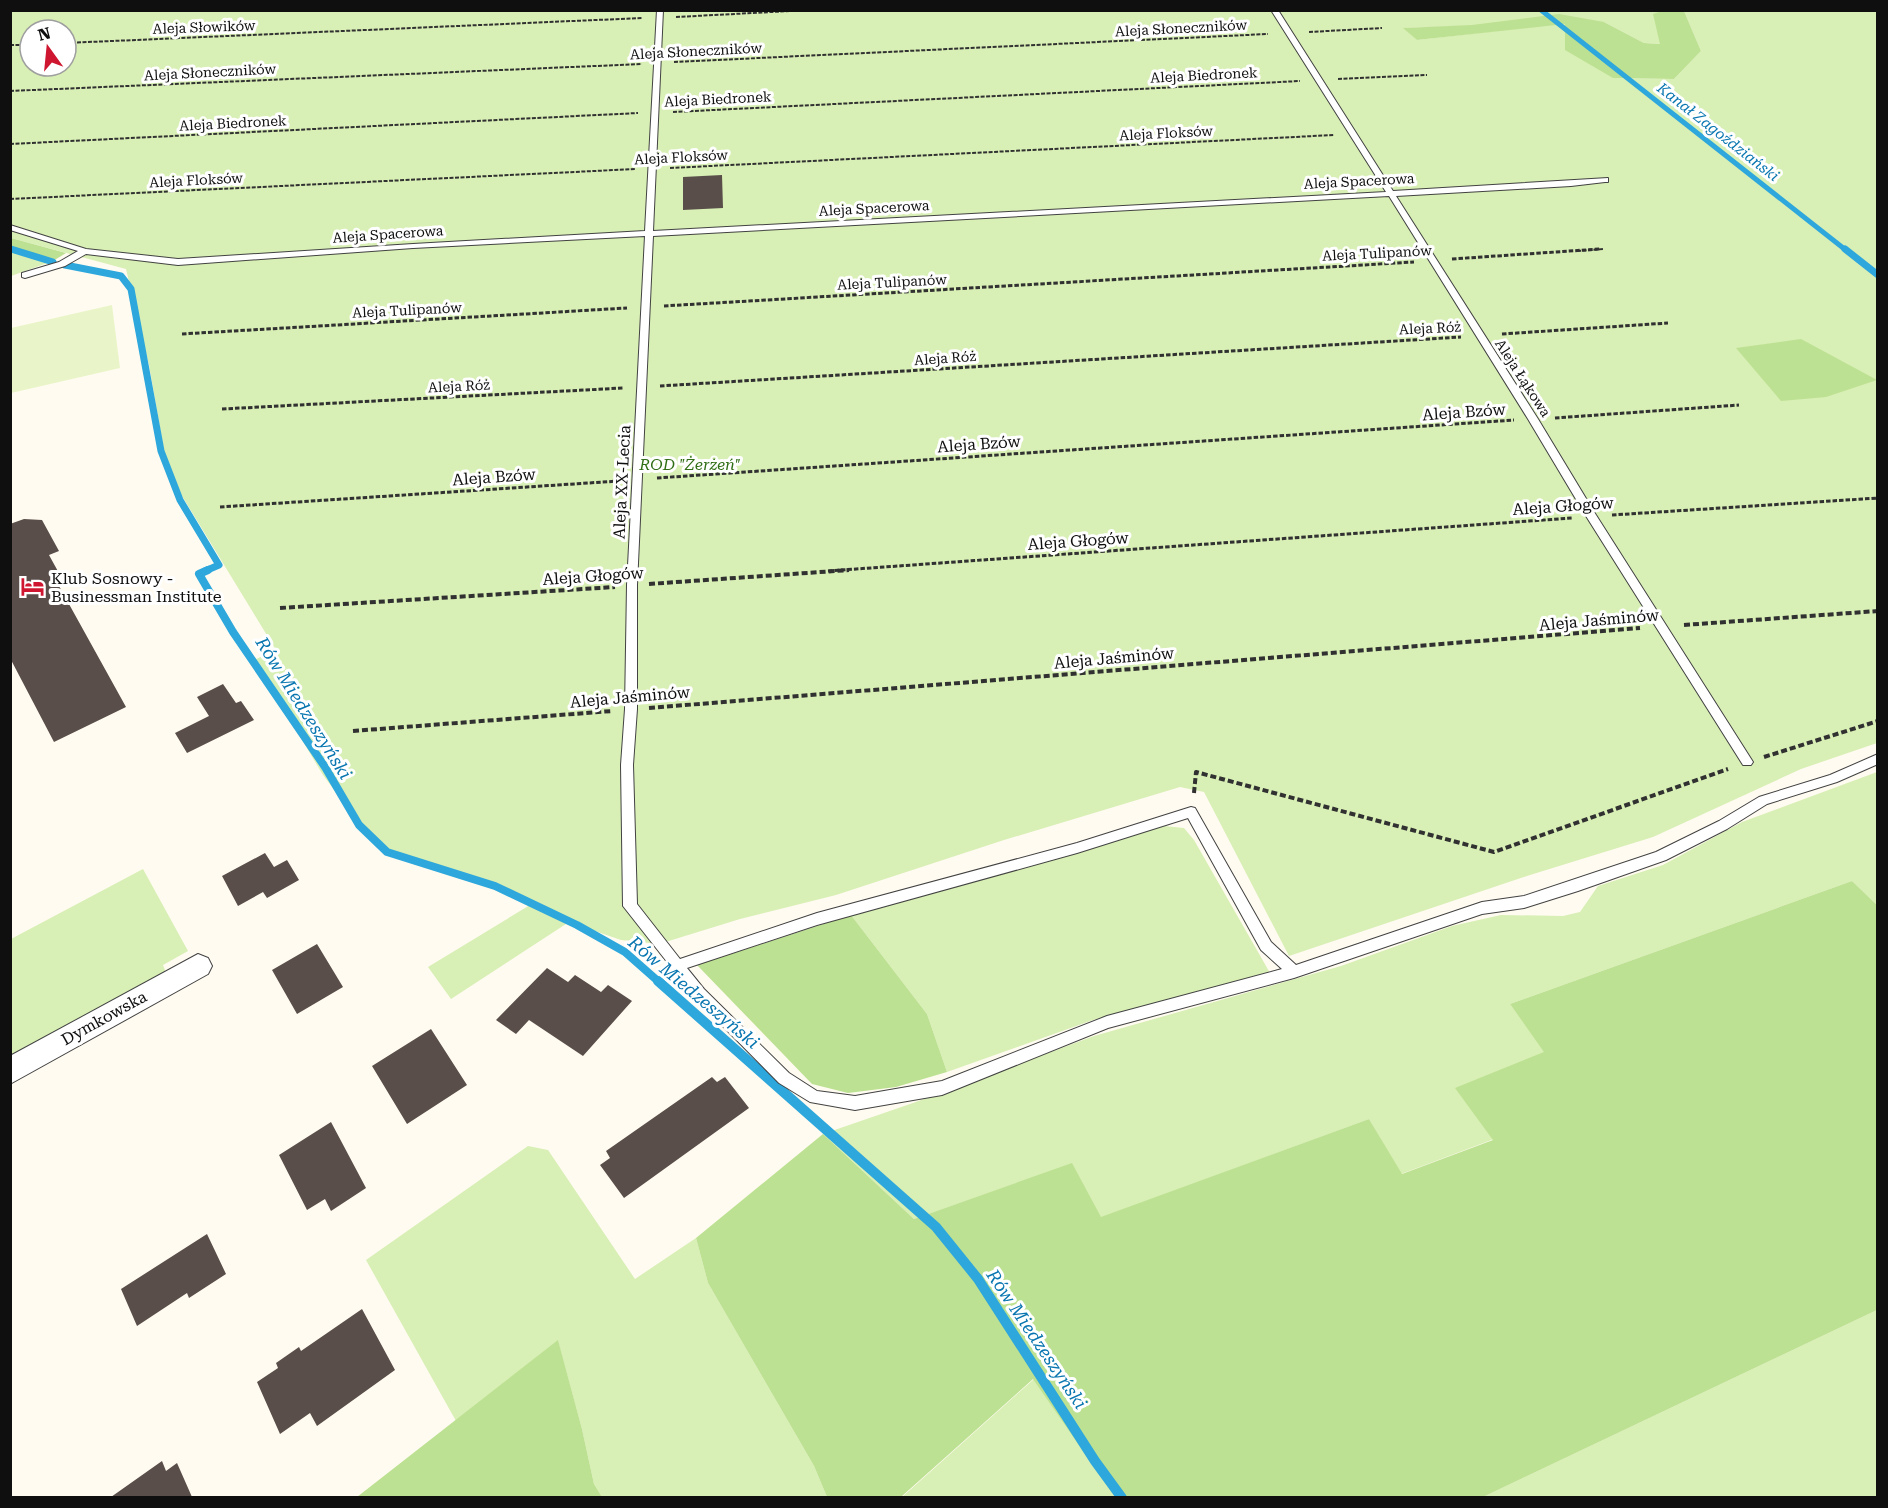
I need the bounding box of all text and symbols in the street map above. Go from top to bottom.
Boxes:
street label: Aleja Słowików [152,17,256,37]
street label: Aleja Słoneczników [1115,17,1248,39]
north arrow [18,18,78,78]
text: N [36,23,53,45]
street label: Aleja Słoneczników [630,40,763,62]
street label: Aleja Słoneczników [144,61,277,83]
street label: Aleja Biedronek [1150,64,1258,86]
water label: Kanał Zagoździański [1653,78,1783,185]
street label: Aleja Biedronek [664,88,772,110]
street label: Aleja Biedronek [179,112,287,134]
street label: Aleja Floksów [1119,123,1214,143]
street label: Aleja Floksów [634,147,729,167]
street label: Aleja Floksów [149,170,244,190]
street label: Aleja Spacerowa [1303,170,1415,192]
street label: Aleja Spacerowa [818,197,930,219]
street label: Aleja Spacerowa [332,222,444,246]
street label: Aleja Tulipanów [1322,242,1433,264]
street label: Aleja Tulipanów [837,271,948,293]
street label: Aleja Tulipanów [352,299,463,321]
street label: Aleja Róż [1399,318,1462,338]
street label: Aleja Łąkowa [1492,336,1554,420]
street label: Aleja Róż [914,348,977,368]
street label: Aleja Róż [428,376,491,396]
street label: Aleja Bzów [1422,400,1507,424]
street label: Aleja XX-Lecia [610,424,634,540]
street label: Aleja Bzów [937,432,1022,456]
park label: ROD "Żerżeń" [638,455,741,474]
street label: Aleja Bzów [452,465,537,489]
street label: Aleja Głogów [1512,493,1615,519]
street label: Aleja Głogów [1027,528,1130,554]
street label: Aleja Głogów [542,563,645,589]
place label: Klub Sosnowy - Businessman Institute [51,569,222,606]
hotel icon: Klub Sosnowy - Businessman Institute [20,574,46,600]
street label: Aleja Jaśminów [1538,605,1660,635]
water label: Rów Miedzeszyński [251,632,356,783]
street label: Aleja Jaśminów [1053,643,1175,673]
street label: Aleja Jaśminów [569,682,691,712]
water label: Rów Miedzeszyński [624,931,764,1053]
street label: Dymkowska [58,987,150,1049]
water label: Rów Miedzeszyński [982,1264,1092,1413]

